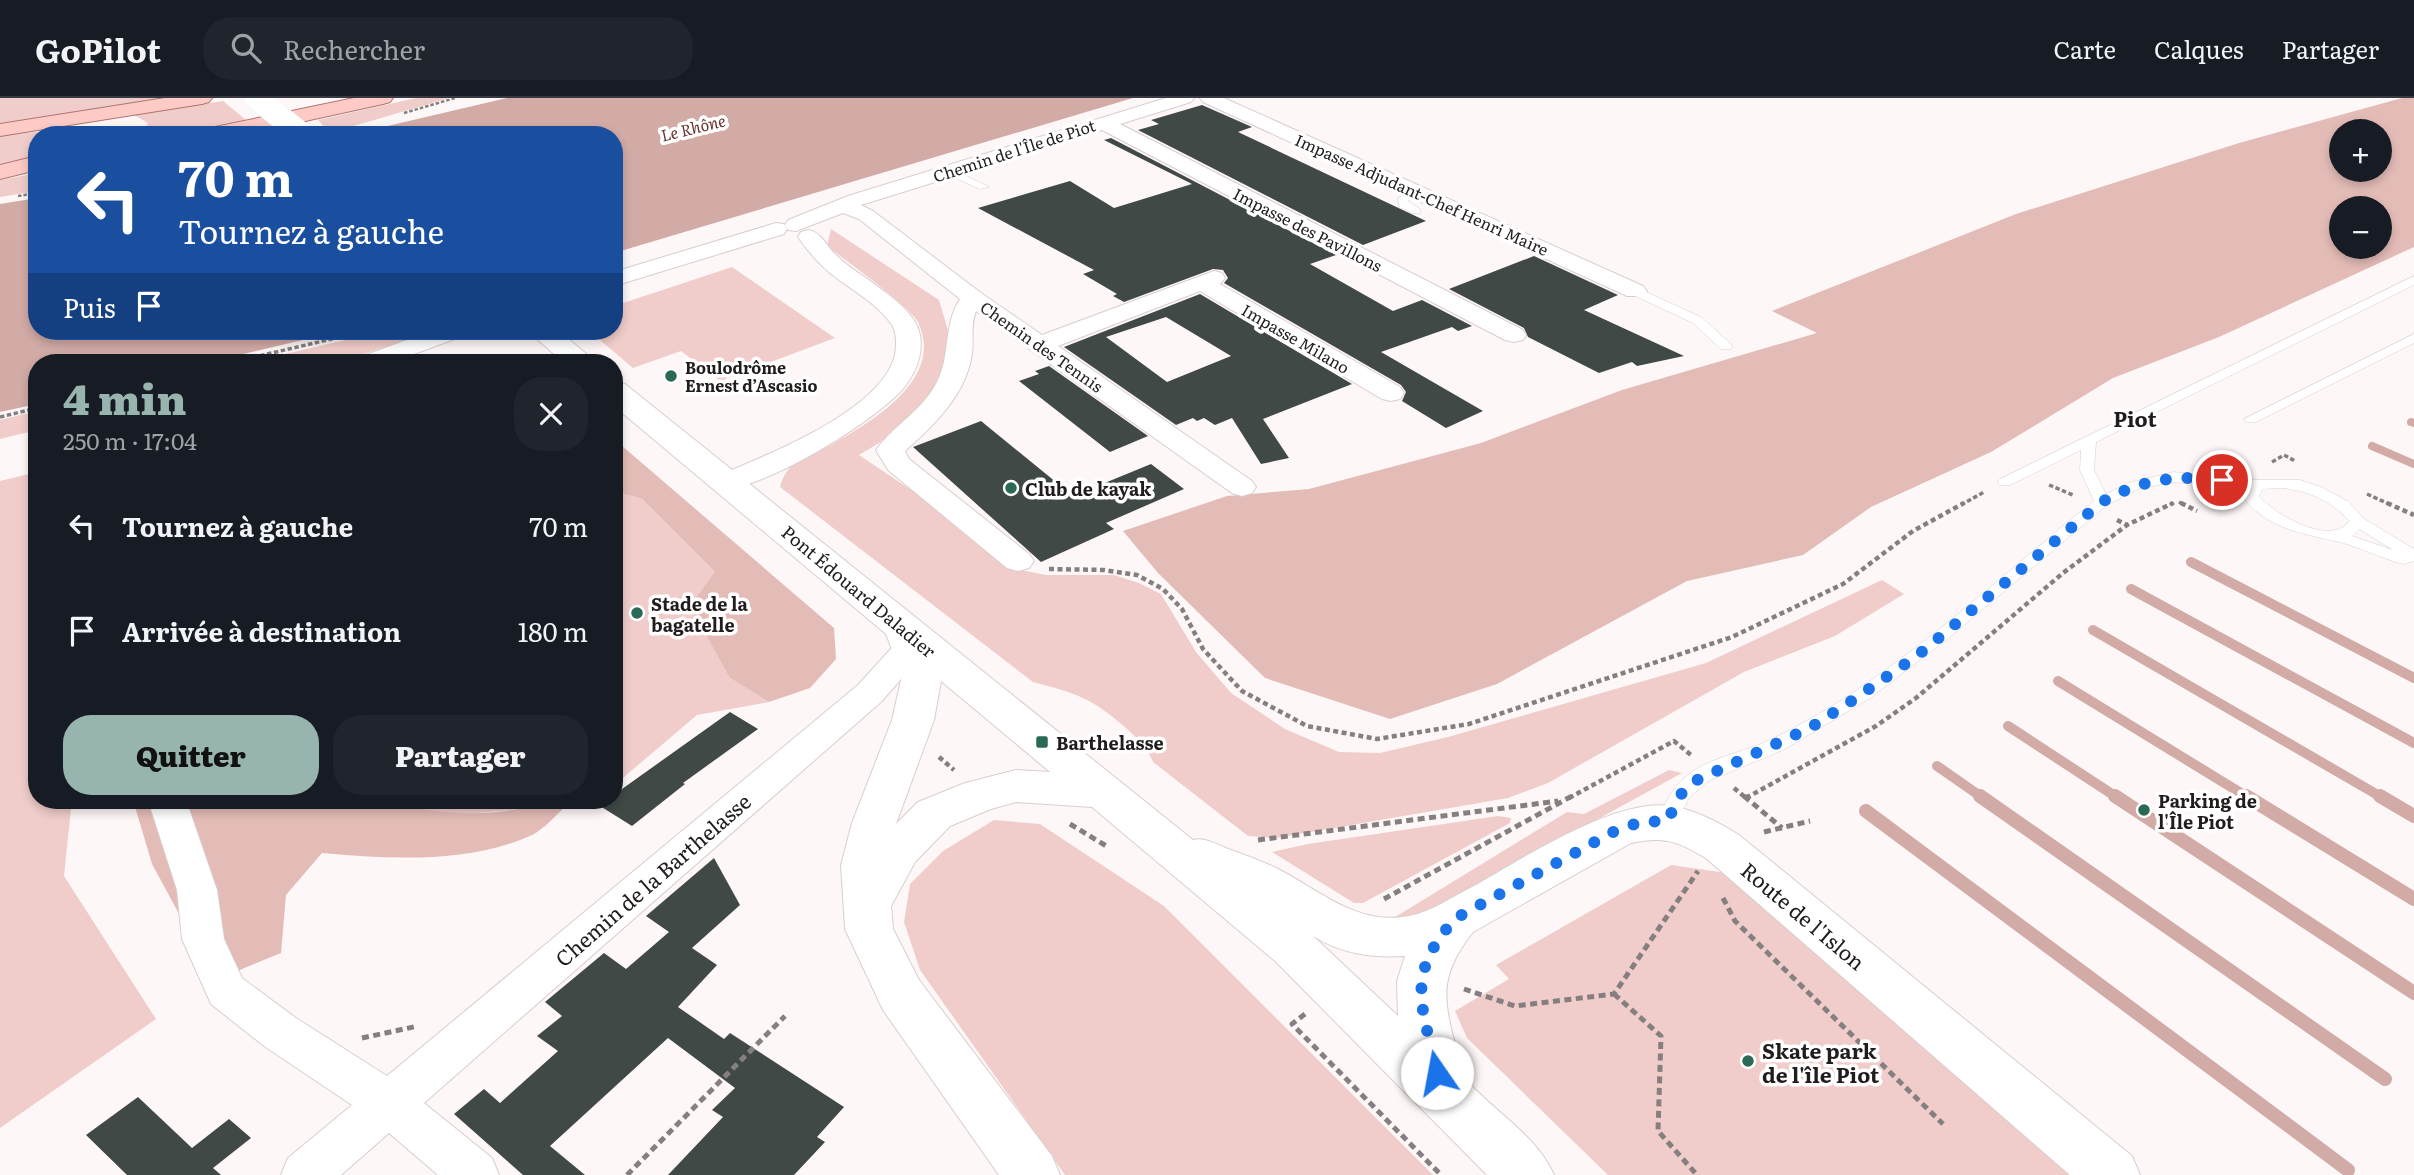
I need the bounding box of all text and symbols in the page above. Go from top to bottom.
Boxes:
search box [203,17,693,80]
text: GoPilot [35,24,161,73]
icon: search [227,29,265,67]
text: Rechercher [283,29,425,68]
text: Carte [2053,31,2116,66]
text: Calques [2154,31,2244,66]
text: Partager [2282,31,2379,66]
water label: Le Rhône [658,107,728,147]
street label: Chemin de l'Île de Piot [930,112,1099,188]
map controls [2329,119,2392,259]
button: + [2329,119,2392,182]
street label: Impasse Adjudant-Chef Henri Maire [1291,127,1553,261]
text: 70 m [178,139,293,212]
icon: left [63,154,154,245]
street label: Impasse des Pavillons [1229,181,1387,277]
button: − [2329,196,2392,259]
text: Tournez à gauche [178,206,444,254]
text: Puis [63,287,116,326]
icon: arrive [130,287,168,325]
street label: Chemin des Tennis [976,295,1108,397]
street label: Impasse Milano [1238,297,1354,379]
place label: Boulodrôme Ernest d’Ascasio [685,355,817,397]
text: 4 min [63,366,187,428]
marker: Boulodrôme Ernest d’Ascasio [663,368,679,384]
button: close [514,377,588,451]
district label: Piot [2113,402,2157,433]
text: 250 m · 17:04 [63,423,197,457]
pin [2192,450,2252,510]
icon: arrive [2203,461,2241,499]
place label: Club de kayak [1025,475,1152,502]
marker: Club de kayak [1003,480,1019,496]
text: Tournez à gauche [122,506,353,545]
text: 70 m [529,506,588,545]
icon: left [63,507,101,545]
street label: Pont Édouard Daladier [776,518,942,664]
place label: Stade de la bagatelle [651,590,749,638]
marker: Stade de la bagatelle [629,605,645,621]
text: Arrivée à destination [122,611,401,650]
text: 180 m [518,611,588,650]
icon: arrive [63,612,101,650]
button: Quitter [63,715,319,795]
button: Partager [333,715,588,795]
place label: Barthelasse [1056,729,1164,756]
marker: Barthelasse [1034,734,1050,750]
street label: Chemin de la Barthelasse [547,785,757,973]
place label: Parking de l'Île Piot [2158,787,2257,835]
marker: Parking de l'Île Piot [2136,802,2152,818]
street label: Route de l'Islon [1735,854,1873,976]
place label: Skate park de l'île Piot [1762,1034,1880,1089]
position arrow [1400,1036,1474,1110]
marker: Skate park de l'île Piot [1740,1053,1756,1069]

